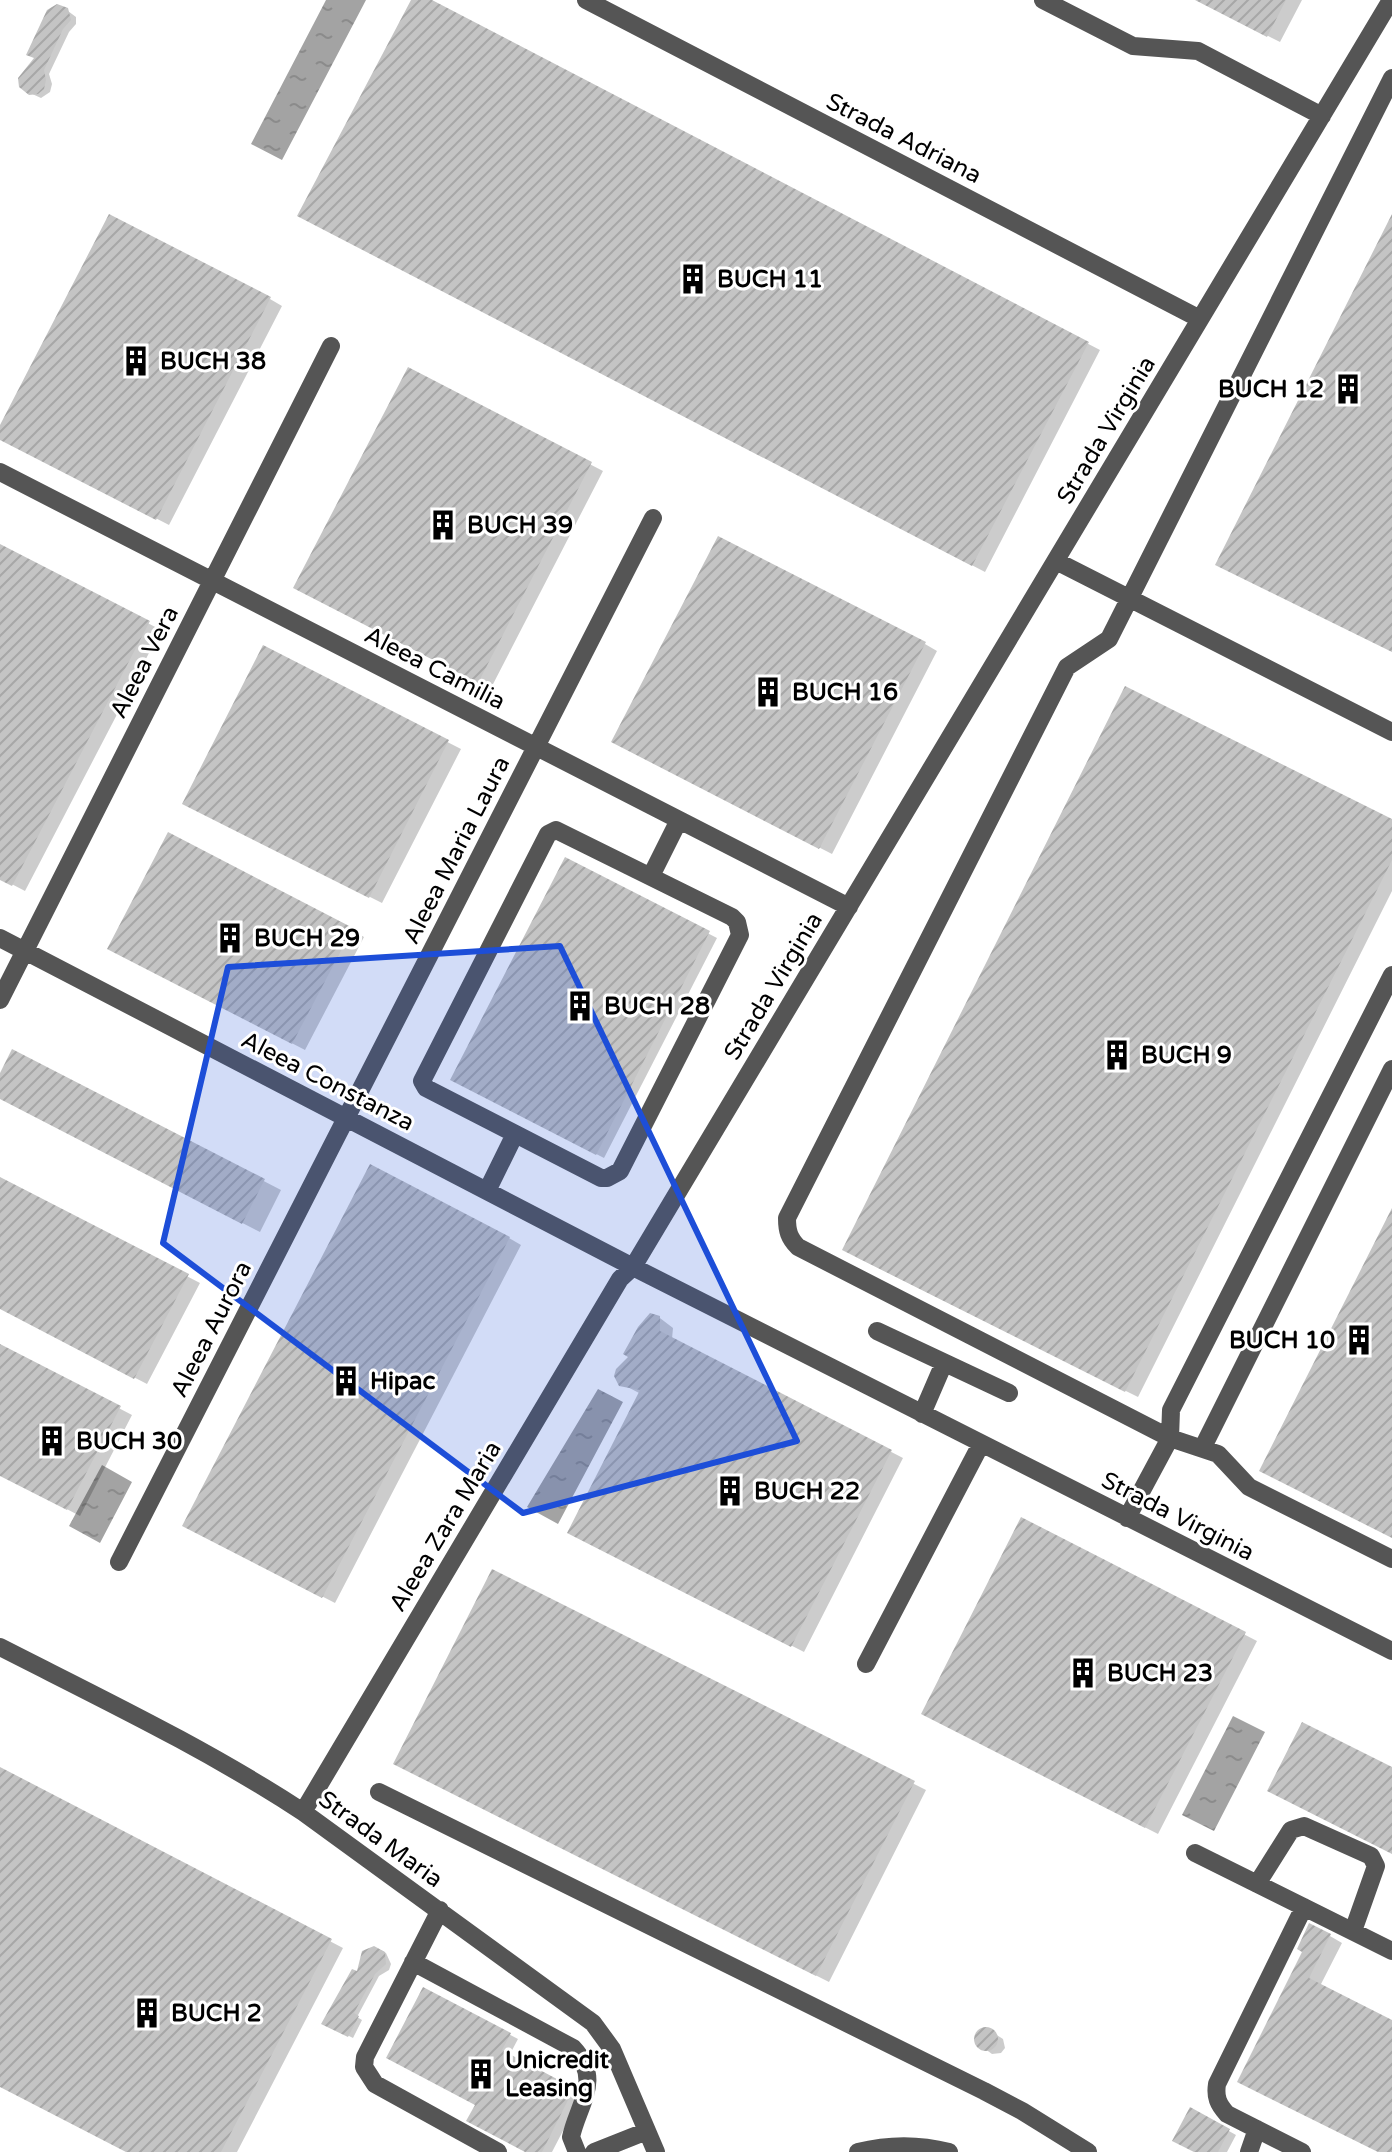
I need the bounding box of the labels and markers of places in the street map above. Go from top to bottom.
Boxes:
building icon: BUCH 11 [676,262,710,296]
place label: BUCH 11 [717,265,823,294]
building icon: BUCH 38 [119,344,153,378]
place label: BUCH 38 [160,347,266,376]
building icon: BUCH 12 [1331,372,1365,406]
place label: BUCH 12 [1218,375,1324,404]
building icon: BUCH 39 [426,508,460,542]
place label: BUCH 39 [467,511,573,540]
building icon: BUCH 16 [751,675,785,709]
place label: BUCH 16 [792,678,898,707]
building icon: BUCH 29 [213,921,247,955]
place label: BUCH 29 [254,924,360,953]
building icon: BUCH 28 [563,989,597,1023]
place label: BUCH 28 [604,992,710,1021]
building icon: BUCH 9 [1100,1038,1134,1072]
place label: BUCH 9 [1141,1041,1232,1070]
building icon: BUCH 10 [1342,1323,1376,1357]
place label: BUCH 10 [1229,1326,1335,1355]
building icon: Hipac [329,1364,363,1398]
place label: Hipac [370,1367,435,1396]
building icon: BUCH 30 [35,1424,69,1458]
place label: BUCH 30 [76,1427,182,1456]
building icon: BUCH 22 [713,1474,747,1508]
place label: BUCH 22 [754,1477,860,1506]
building icon: BUCH 23 [1066,1656,1100,1690]
place label: BUCH 23 [1107,1659,1213,1688]
building icon: BUCH 2 [130,1996,164,2030]
place label: BUCH 2 [171,1999,262,2028]
place label: Unicredit Leasing [505,2046,610,2103]
building icon: Unicredit Leasing [464,2057,498,2091]

